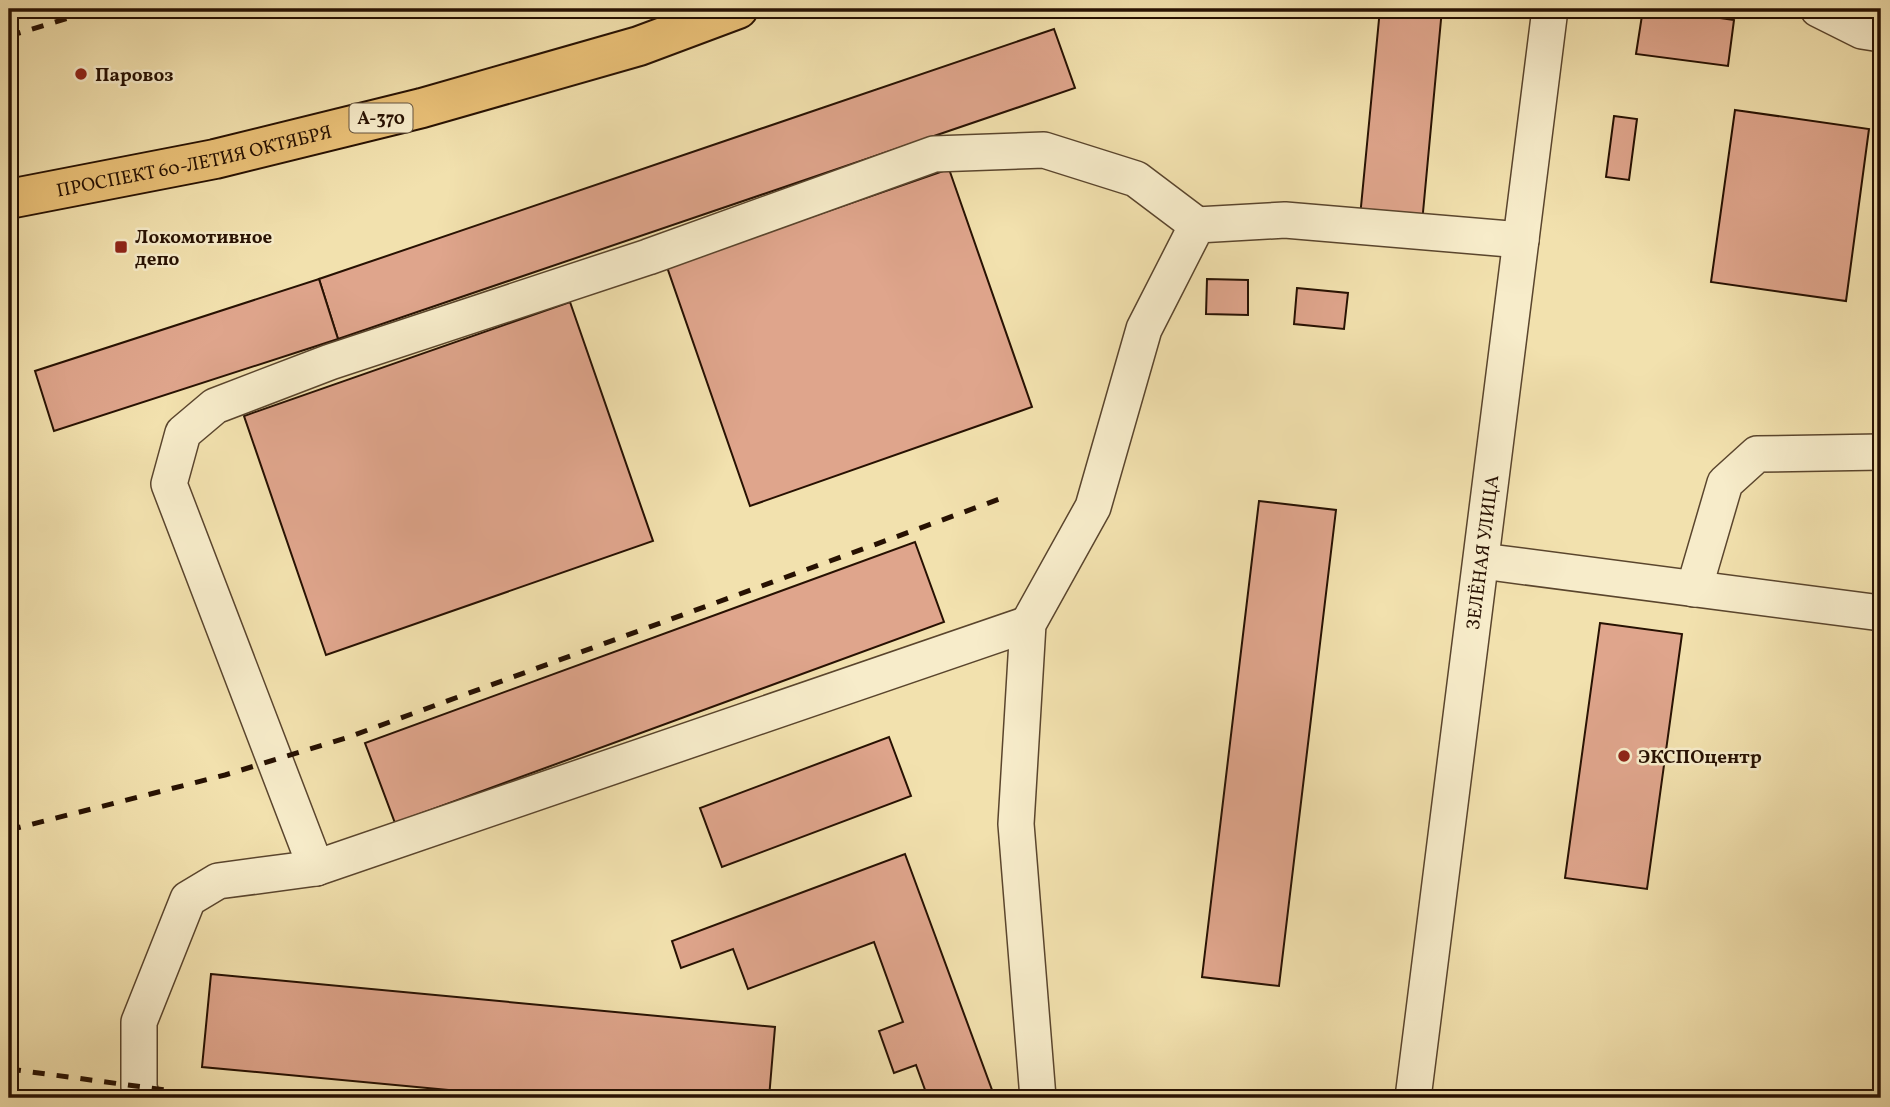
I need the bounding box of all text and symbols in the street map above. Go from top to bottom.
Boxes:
place label: Паровоз [95,63,174,89]
marker: Паровоз [73,66,89,82]
road number: А-370 [350,104,412,132]
street label: ПРОСПЕКТ 60-ЛЕТИЯ ОКТЯБРЯ [54,120,335,204]
place label: Локомотивное депо [135,225,273,273]
marker: Локомотивное депо [113,239,129,255]
street label: ЗЕЛЁНАЯ УЛИЦА [1461,473,1506,632]
place label: ЭКСПОцентр [1638,745,1762,771]
marker: ЭКСПОцентр [1616,748,1632,764]

